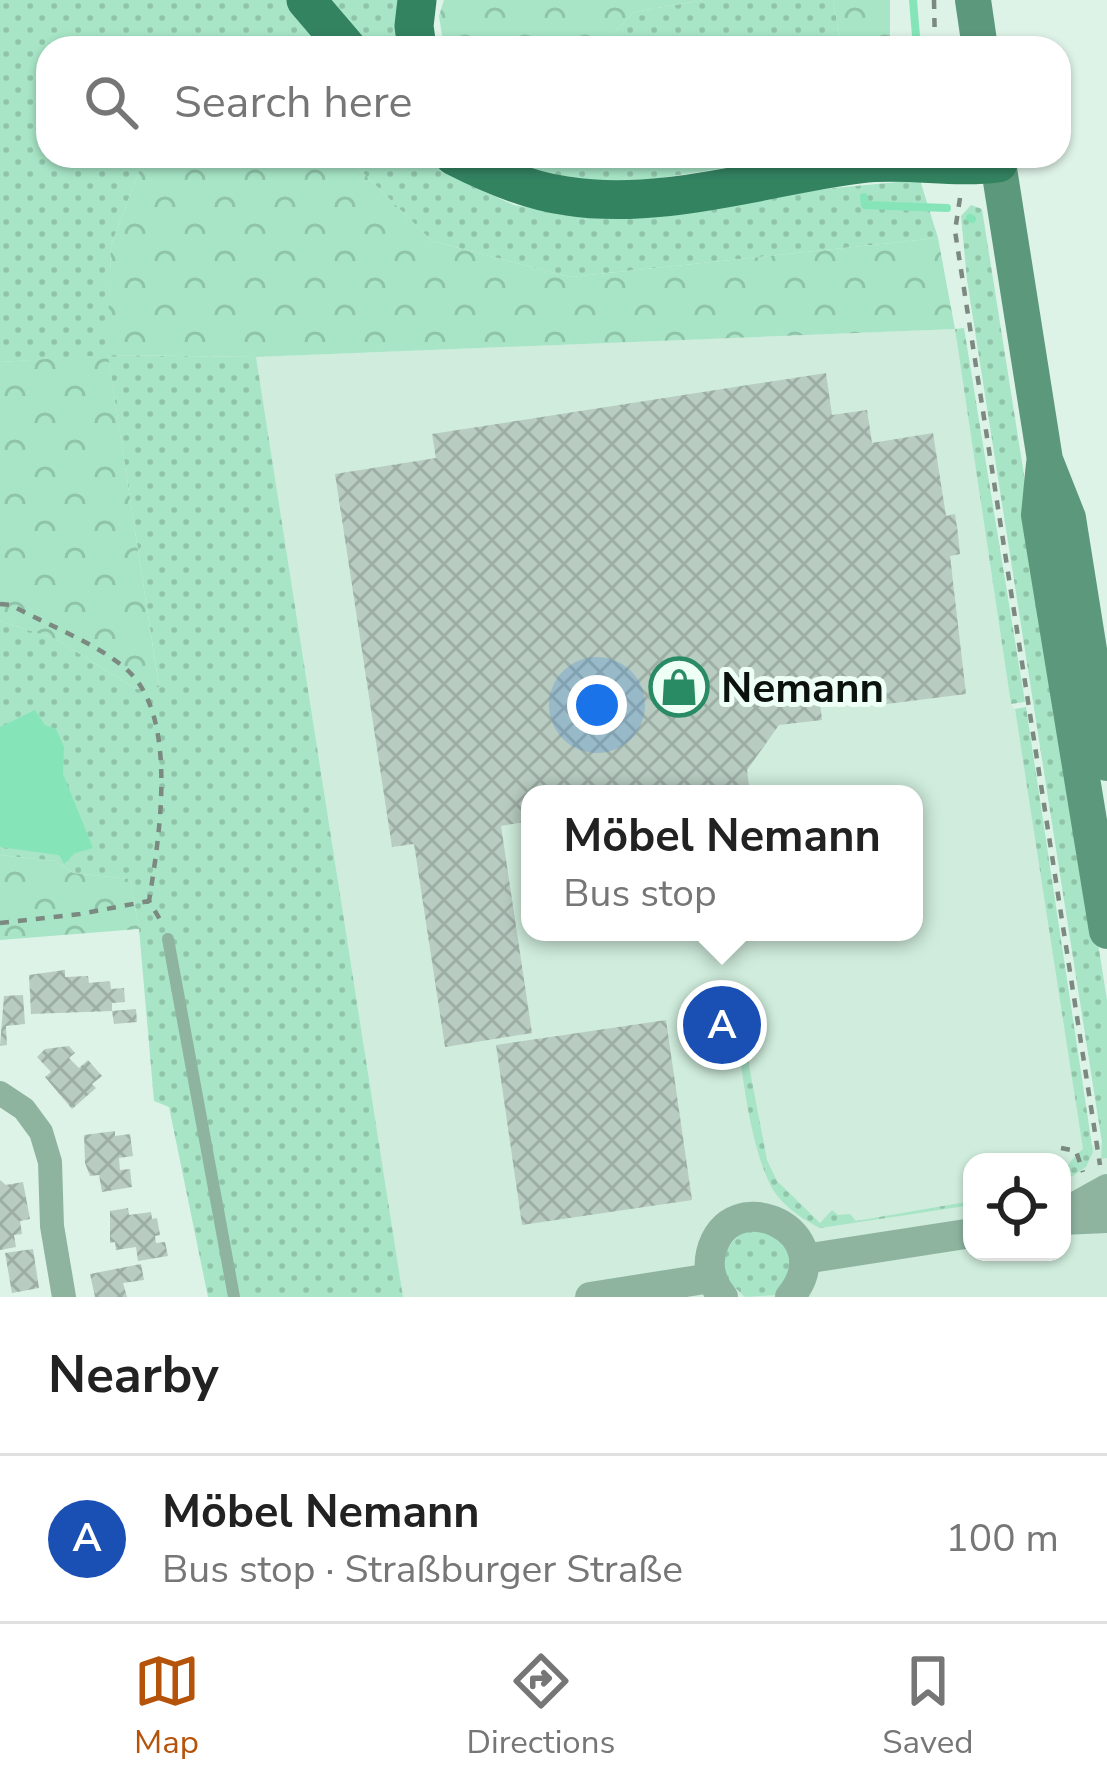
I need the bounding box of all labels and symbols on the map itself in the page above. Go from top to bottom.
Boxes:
shop icon: Nemann [648,656,710,718]
place label: Nemann [721,660,884,717]
your location [567,675,627,735]
pin: A [683,980,761,1070]

